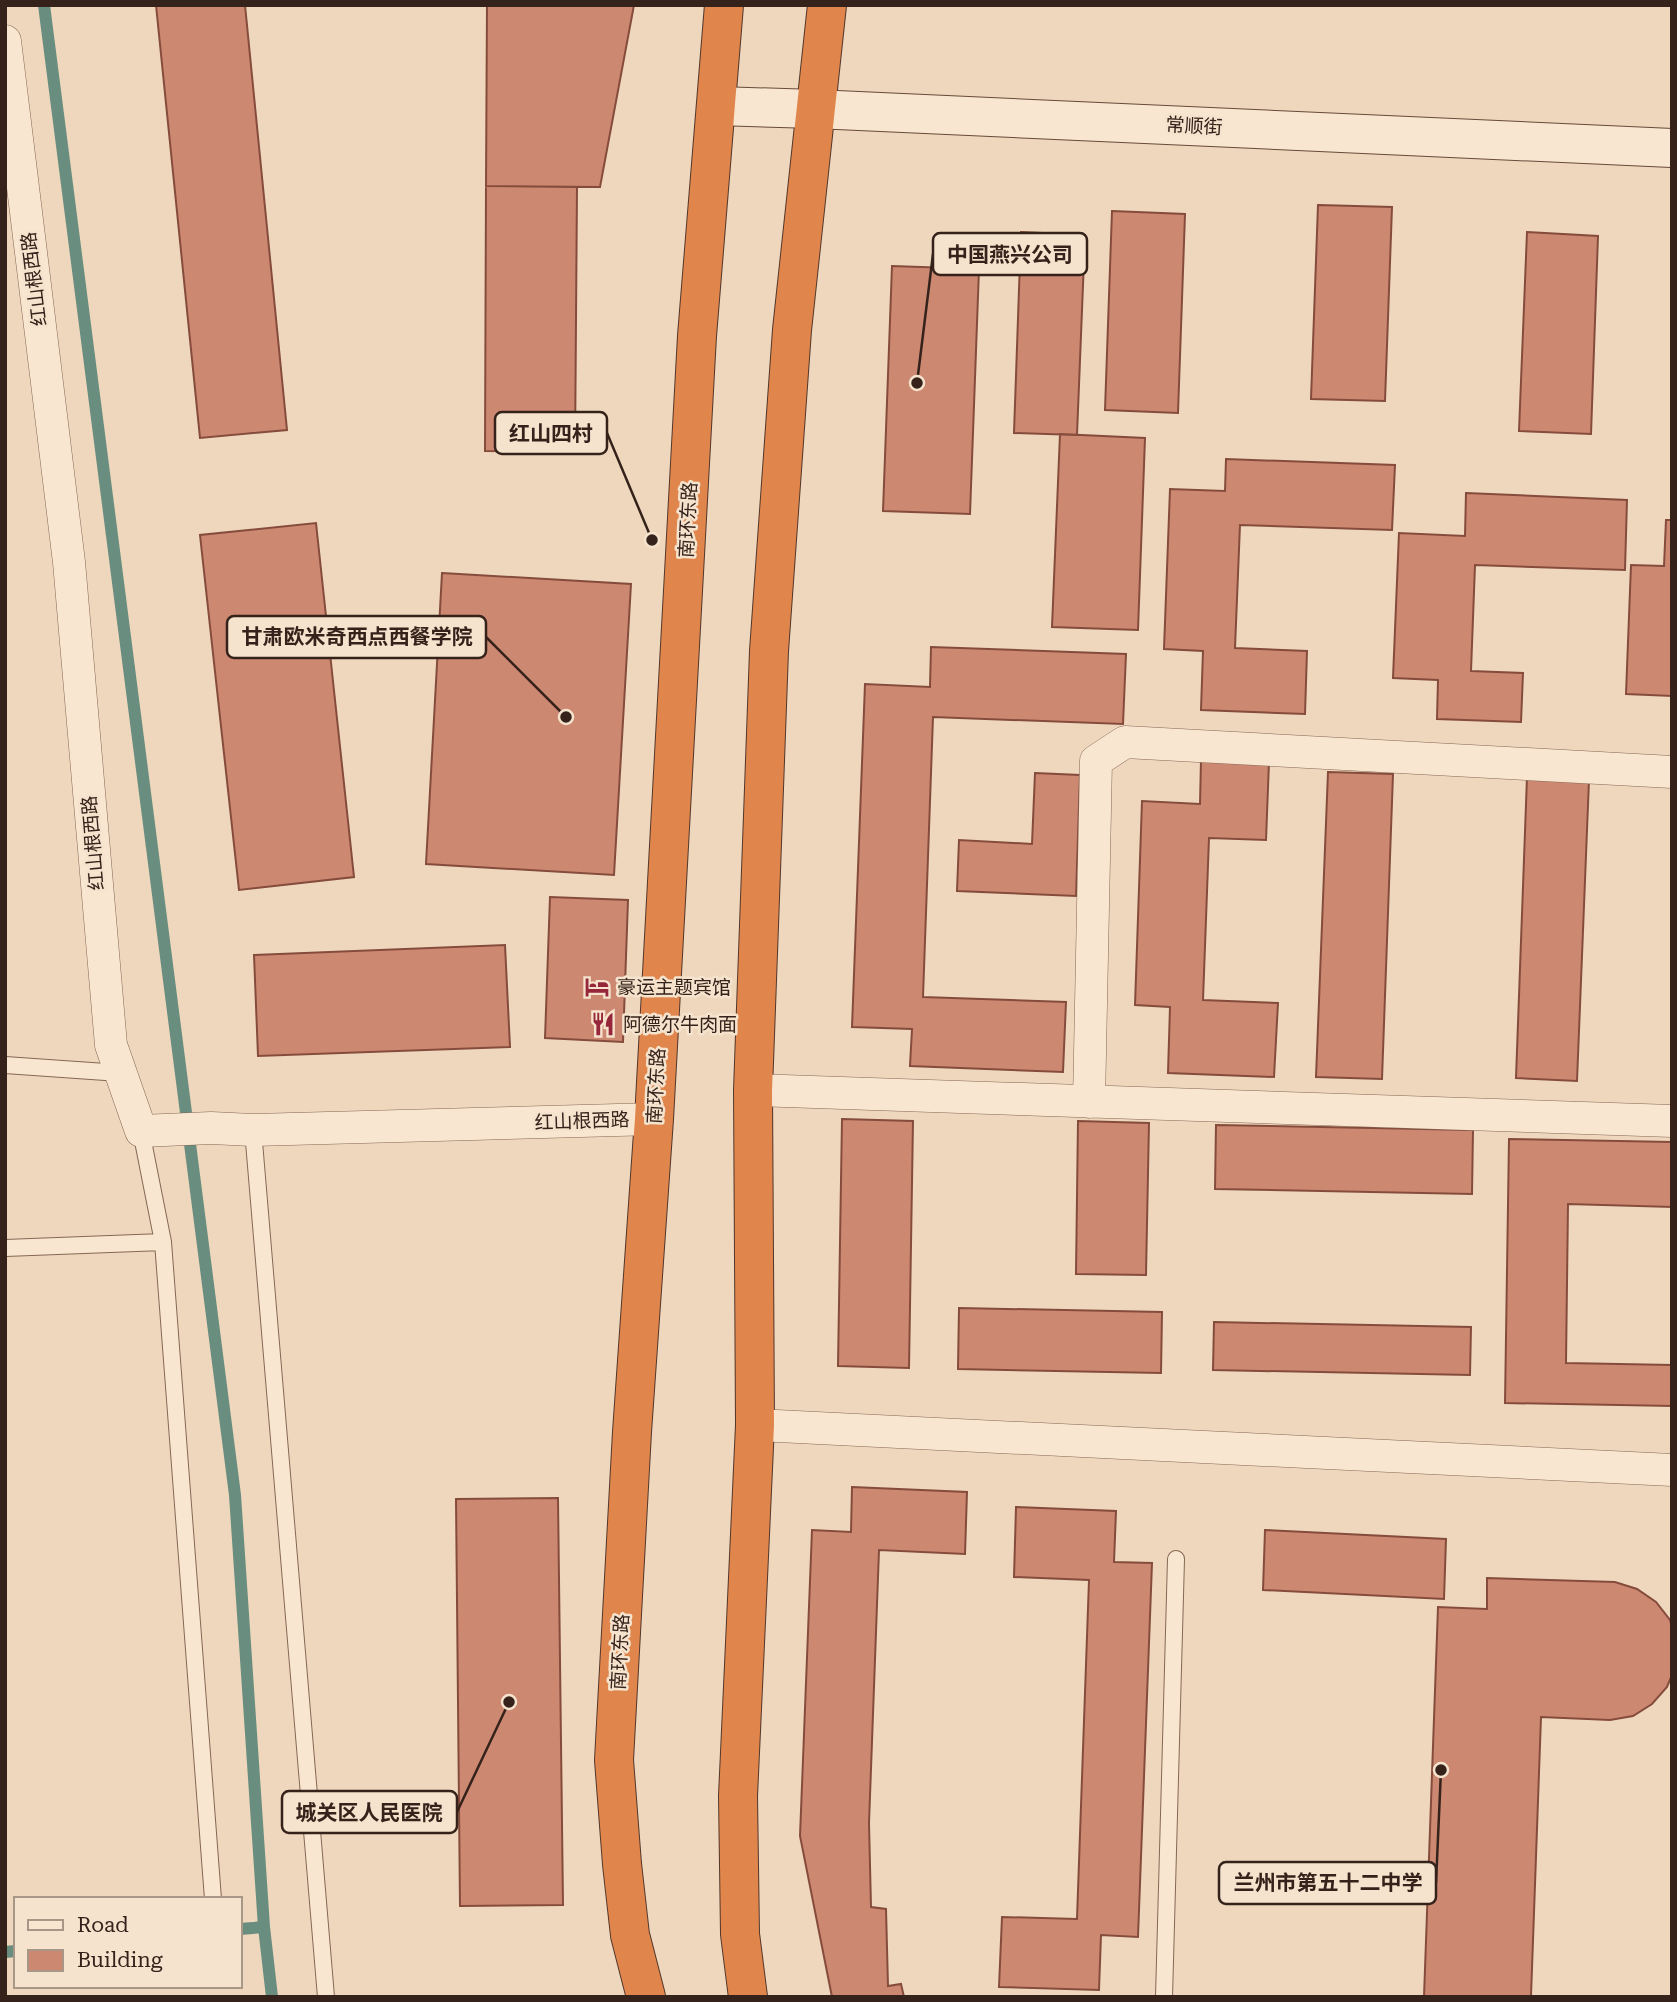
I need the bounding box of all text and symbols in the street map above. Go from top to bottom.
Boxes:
street label: 常顺街 [1165,113,1223,139]
street label: 红山根西路 [17,230,51,328]
callout: 中国燕兴公司 [933,233,1087,275]
text: 中国燕兴公司 [947,243,1073,267]
callout: 红山四村 [495,412,607,454]
text: 红山四村 [509,422,593,446]
street label: 南环东路 [675,481,701,559]
callout: 甘肃欧米奇西点西餐学院 [227,616,486,658]
text: 甘肃欧米奇西点西餐学院 [242,625,473,649]
street label: 红山根西路 [77,795,109,891]
hotel icon: 豪运主题宾馆 [583,973,611,1001]
place label: 豪运主题宾馆 [617,976,731,999]
restaurant icon: 阿德尔牛肉面 [589,1010,617,1038]
place label: 阿德尔牛肉面 [623,1013,737,1036]
street label: 南环东路 [643,1047,669,1125]
street label: 红山根西路 [534,1108,630,1134]
street label: 南环东路 [607,1613,633,1691]
callout: 城关区人民医院 [282,1791,457,1833]
text: 城关区人民医院 [296,1801,443,1825]
callout: 兰州市第五十二中学 [1219,1862,1436,1904]
text: 兰州市第五十二中学 [1234,1871,1423,1895]
legend [14,1897,242,1988]
text: Road [77,1913,129,1937]
text: Building [77,1948,163,1972]

